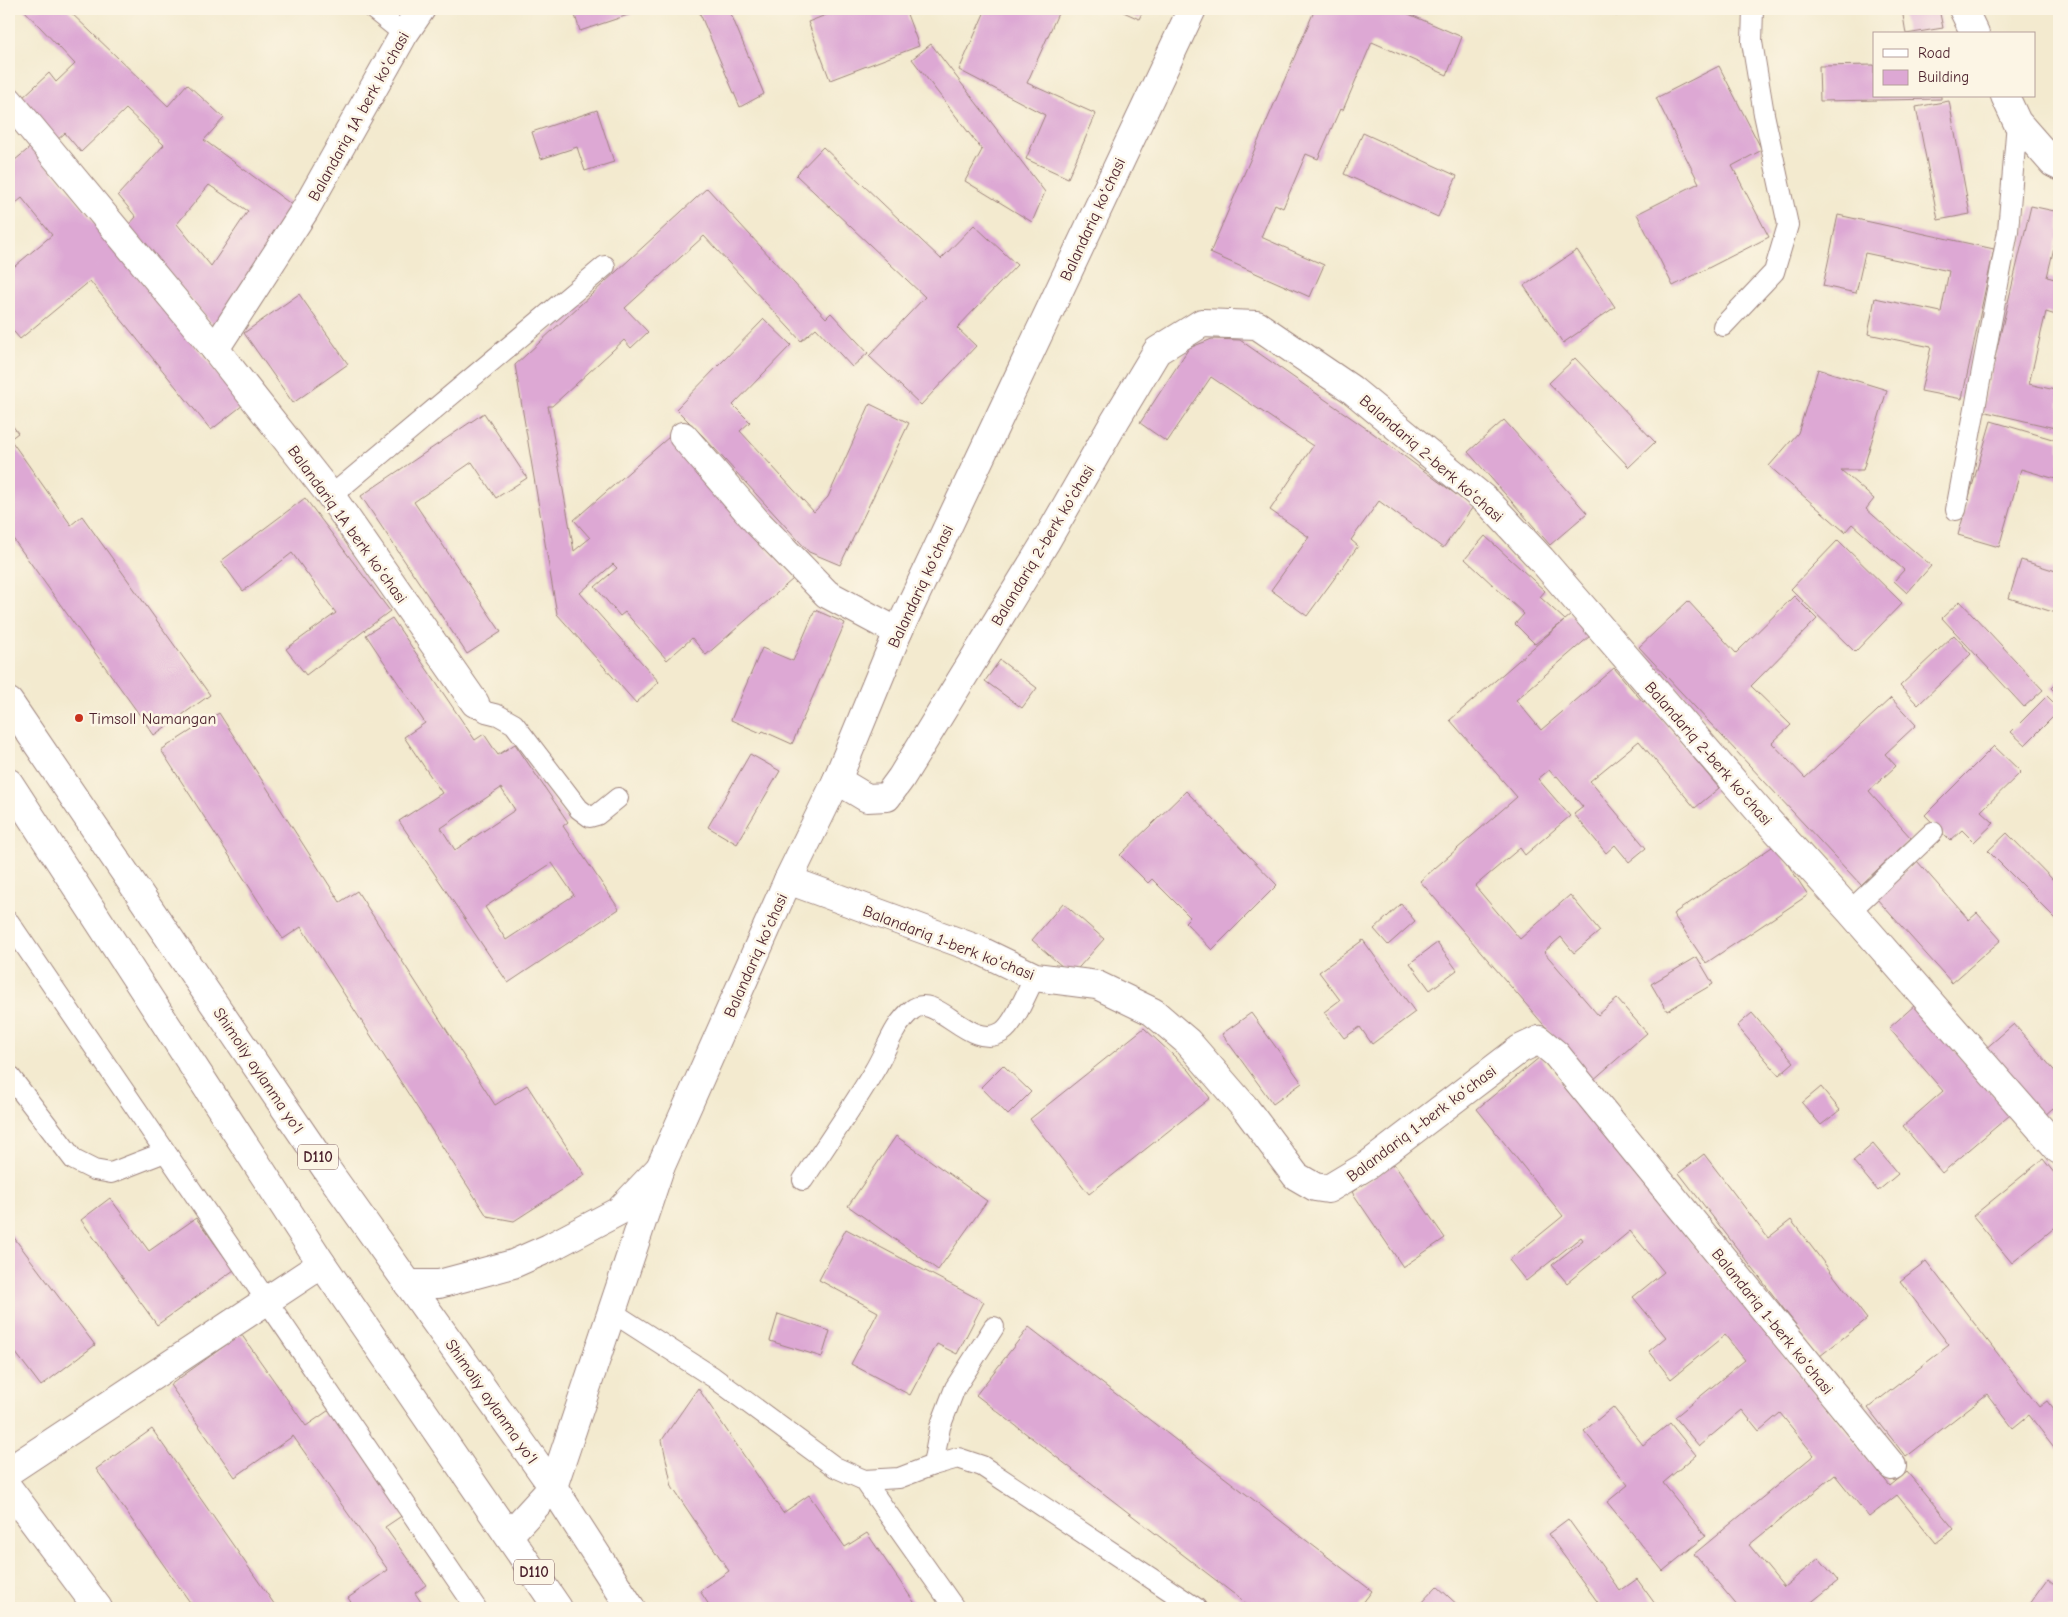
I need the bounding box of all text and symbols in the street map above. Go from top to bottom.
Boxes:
street label: Balandariq 1A berk koʻchasi [305,29,413,204]
legend [1873,32,2036,98]
text: Road [1918,44,1950,62]
text: Building [1918,68,1969,86]
street label: Balandariq koʻchasi [1057,155,1129,284]
street label: Balandariq 2-berk koʻchasi [1356,392,1507,526]
street label: Balandariq 1A berk koʻchasi [284,442,410,607]
street label: Balandariq 2-berk koʻchasi [988,462,1098,629]
street label: Balandariq koʻchasi [885,522,957,651]
street label: Balandariq 2-berk koʻchasi [1641,678,1775,829]
place label: Timsoll Namangan [89,710,216,728]
marker: Timsoll Namangan [73,712,85,724]
street label: Balandariq koʻchasi [721,891,791,1020]
street label: Balandariq 1-berk koʻchasi [860,902,1037,984]
street label: Shimoliy aylanma yoʻl [209,1004,307,1137]
street label: Balandariq 1-berk koʻchasi [1343,1062,1500,1186]
road number: D110 [298,1144,338,1170]
street label: Balandariq 1-berk koʻchasi [1708,1245,1837,1398]
street label: Shimoliy aylanma yoʻl [441,1336,541,1467]
road number: D110 [514,1560,554,1584]

